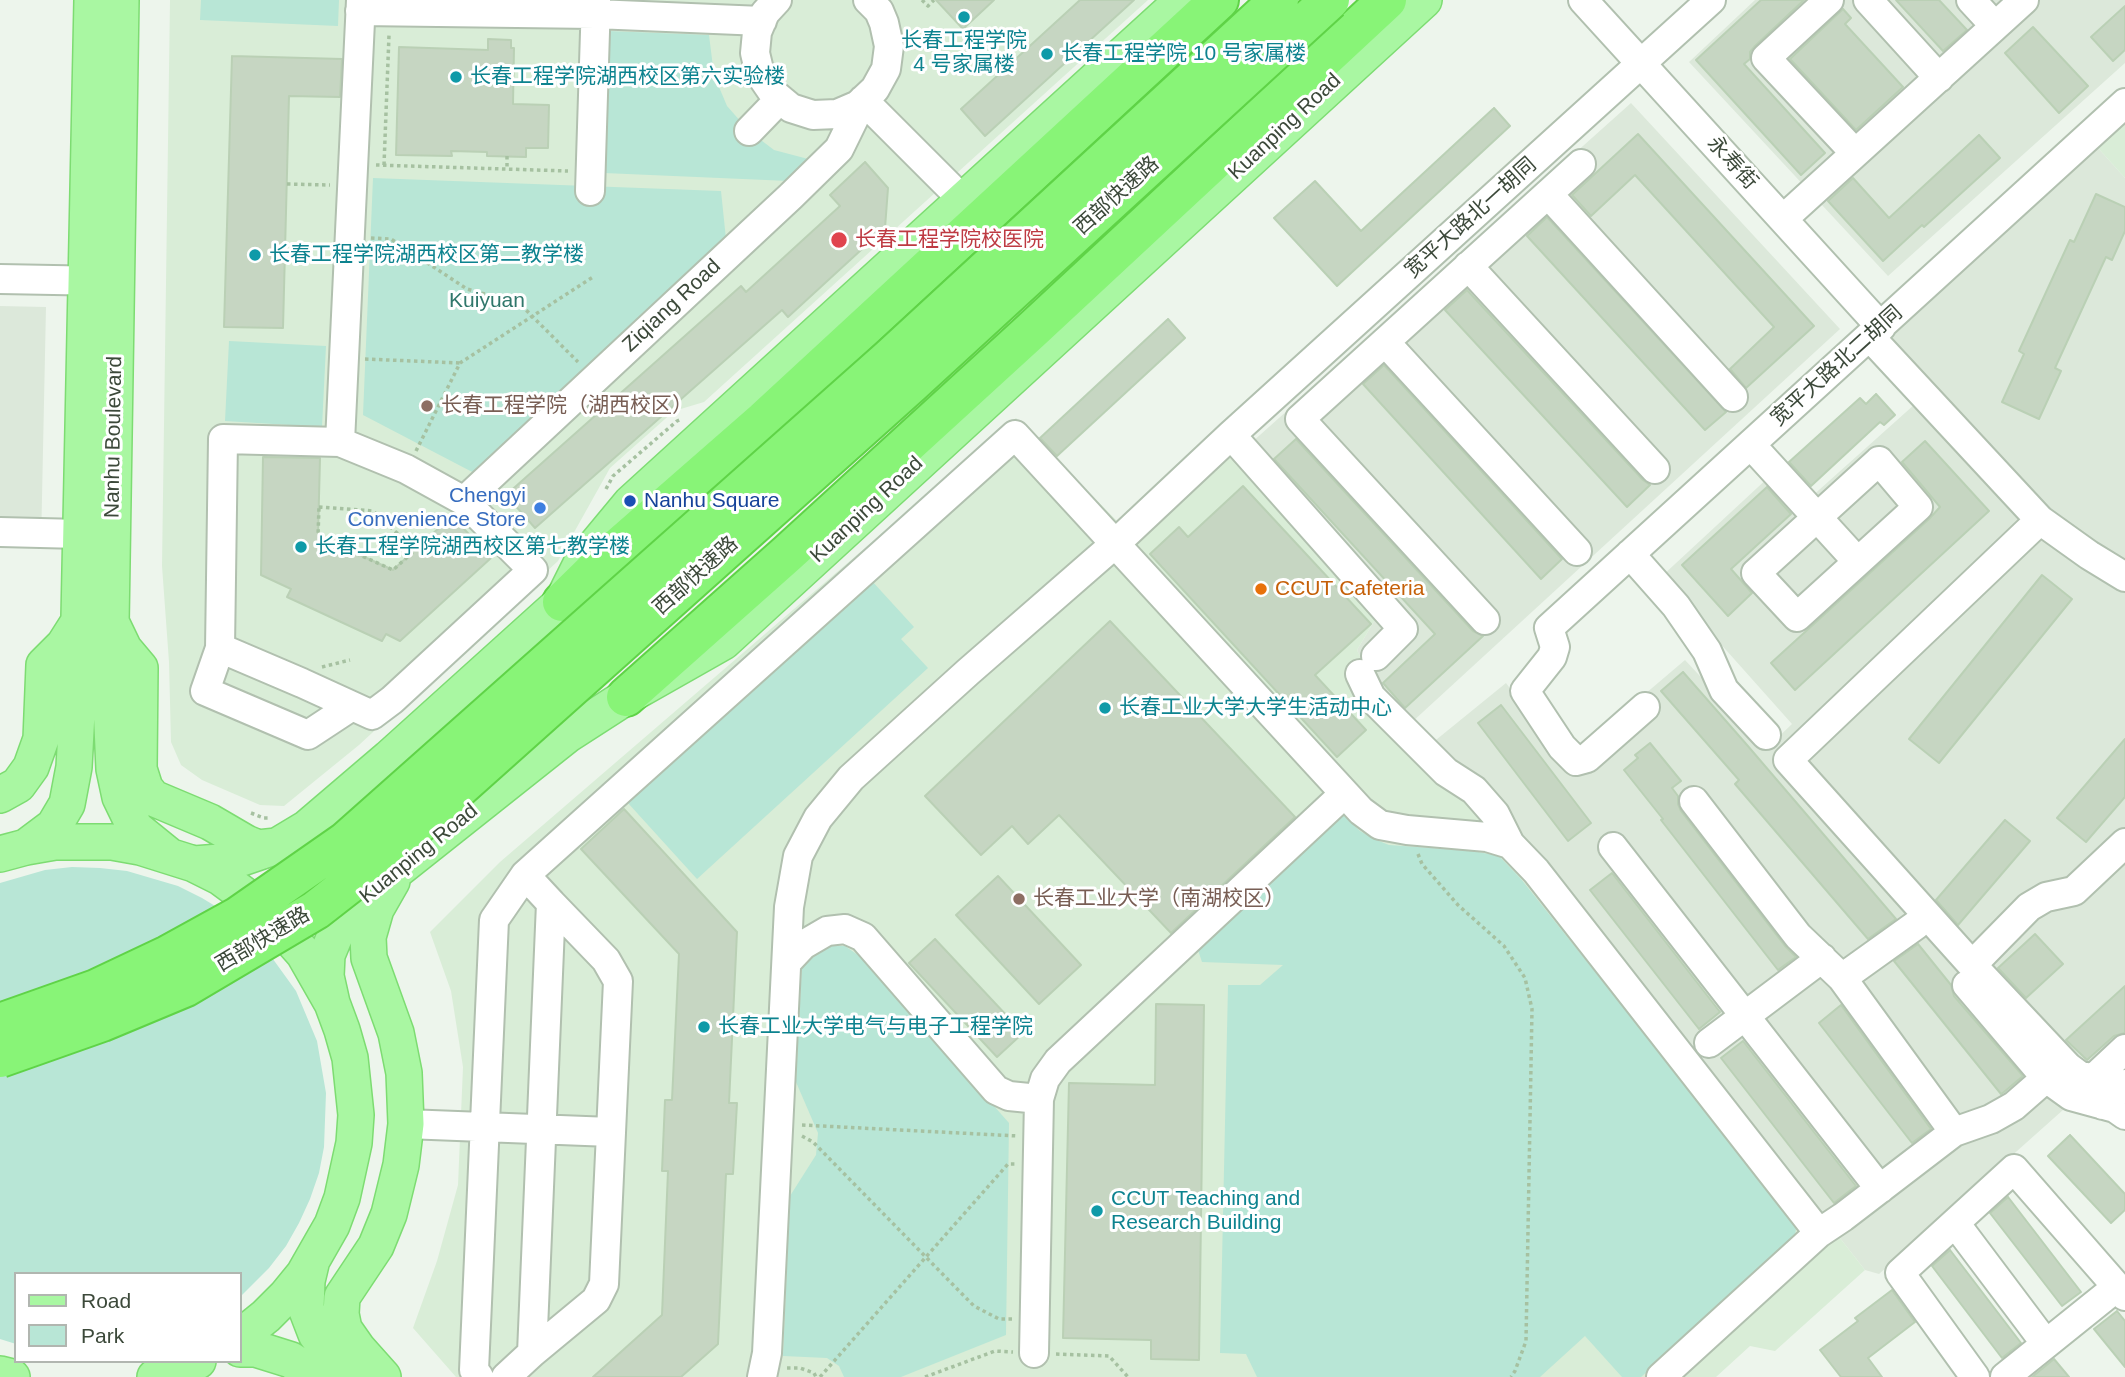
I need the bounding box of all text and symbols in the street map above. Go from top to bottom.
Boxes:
marker: 长春工程学院 4 号家属楼 [956,9,972,25]
place label: 长春工程学院 4 号家属楼 [901,28,1027,78]
place label: 长春工程学院 10 号家属楼 [1061,41,1306,67]
marker: 长春工程学院 10 号家属楼 [1039,46,1055,62]
place label: 长春工程学院湖西校区第六实验楼 [470,64,785,90]
street label: Kuanping Road [1223,68,1347,186]
marker: 长春工程学院湖西校区第六实验楼 [448,69,464,85]
street label: 永寿街 [1702,131,1762,195]
street label: 西部快速路 [1070,152,1164,240]
street label: 宽平大路北一胡同 [1400,152,1542,284]
place label: 长春工程学院校医院 [855,227,1044,253]
marker: 长春工程学院校医院 [829,230,849,250]
place label: 长春工程学院湖西校区第二教学楼 [269,242,584,268]
marker: 长春工程学院湖西校区第二教学楼 [247,247,263,263]
street label: Ziqiang Road [618,254,726,358]
park label: Kuiyuan [449,288,525,314]
street label: 宽平大路北二胡同 [1766,300,1908,432]
street label: Nanhu Boulevard [100,356,128,518]
place label: 长春工程学院（湖西校区） [441,393,693,419]
marker: 长春工程学院（湖西校区） [419,398,435,414]
street label: Kuanping Road [805,451,929,569]
place label: Chengyi Convenience Store [347,483,526,533]
place label: Nanhu Square [644,488,779,514]
marker: Nanhu Square [622,493,638,509]
marker: Chengyi Convenience Store [532,500,548,516]
street label: 西部快速路 [649,532,743,620]
place label: 长春工程学院湖西校区第七教学楼 [315,534,630,560]
marker: 长春工程学院湖西校区第七教学楼 [293,539,309,555]
place label: CCUT Cafeteria [1275,576,1424,602]
marker: CCUT Cafeteria [1253,581,1269,597]
place label: 长春工业大学大学生活动中心 [1119,695,1392,721]
marker: 长春工业大学大学生活动中心 [1097,700,1113,716]
street label: Kuanping Road [355,799,483,909]
place label: 长春工业大学（南湖校区） [1033,886,1285,912]
marker: 长春工业大学（南湖校区） [1011,891,1027,907]
street label: 西部快速路 [212,902,314,978]
place label: 长春工业大学电气与电子工程学院 [718,1014,1033,1040]
marker: 长春工业大学电气与电子工程学院 [696,1019,712,1035]
place label: CCUT Teaching and Research Building [1111,1186,1300,1236]
marker: CCUT Teaching and Research Building [1089,1203,1105,1219]
legend [14,1272,242,1363]
text: Road [81,1289,131,1312]
text: Park [81,1324,124,1347]

